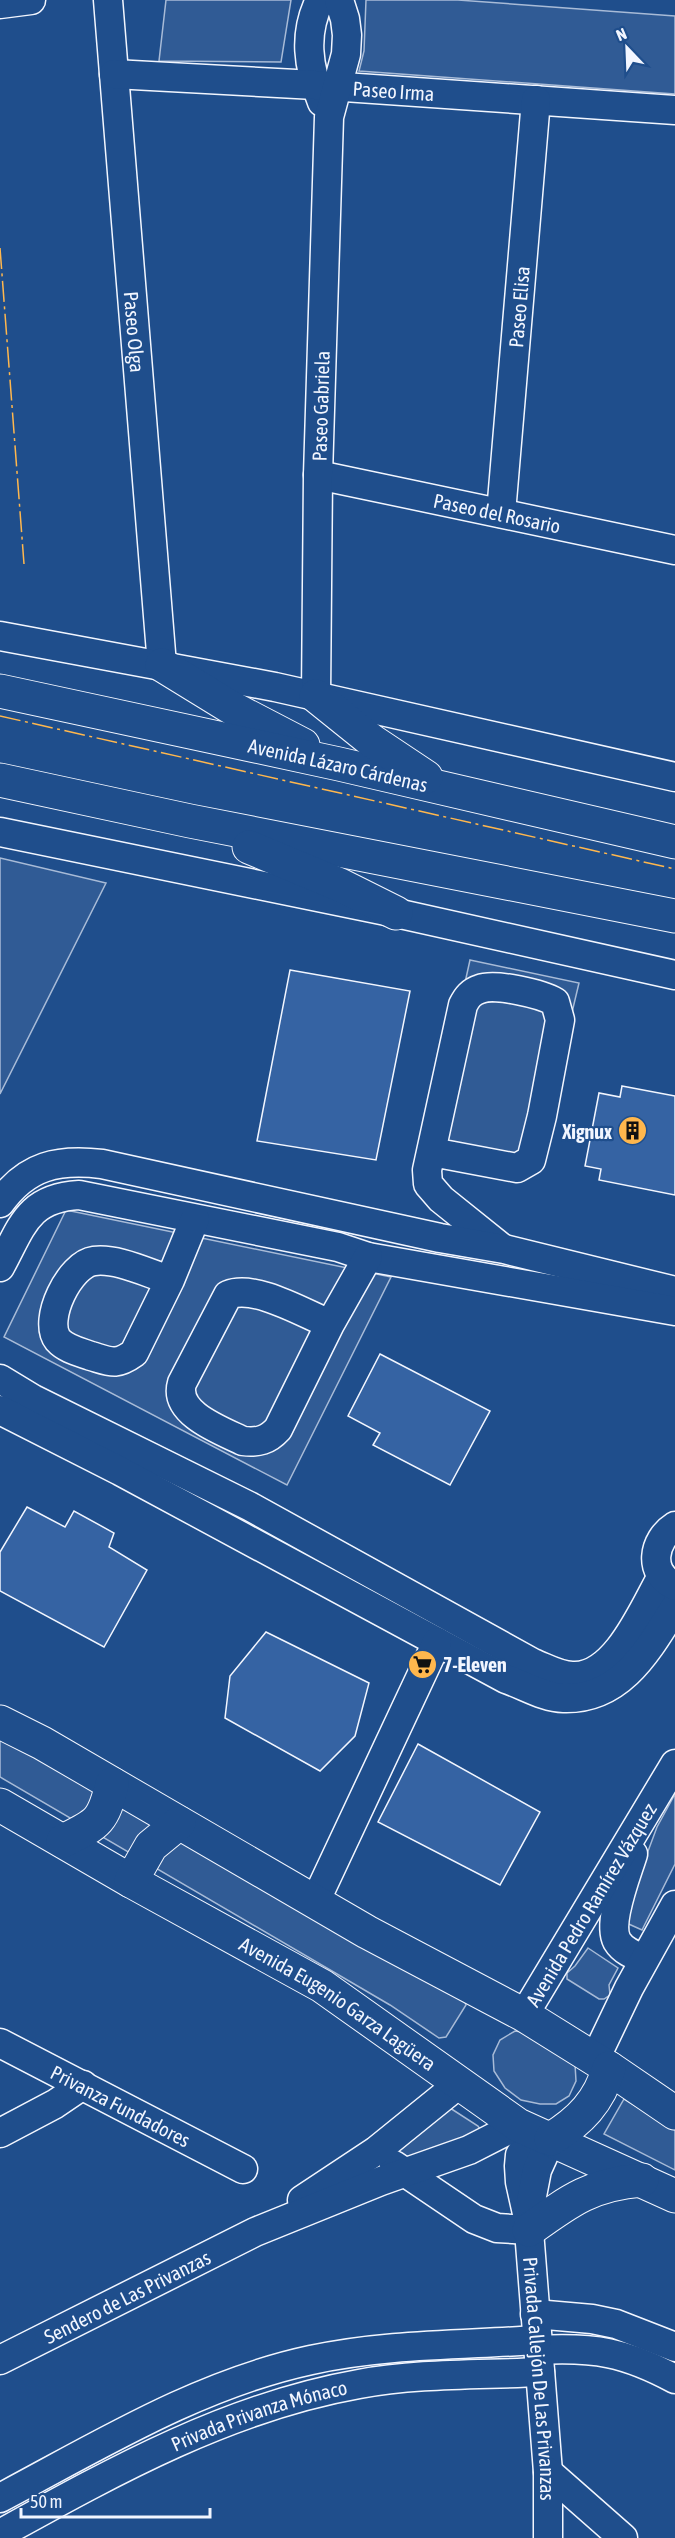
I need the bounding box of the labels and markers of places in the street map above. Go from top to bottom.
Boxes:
building icon: Xignux [617,1115,649,1147]
place label: Xignux [561,1120,612,1143]
supermarket icon: 7-Eleven [406,1648,438,1680]
place label: 7-Eleven [443,1653,507,1676]

